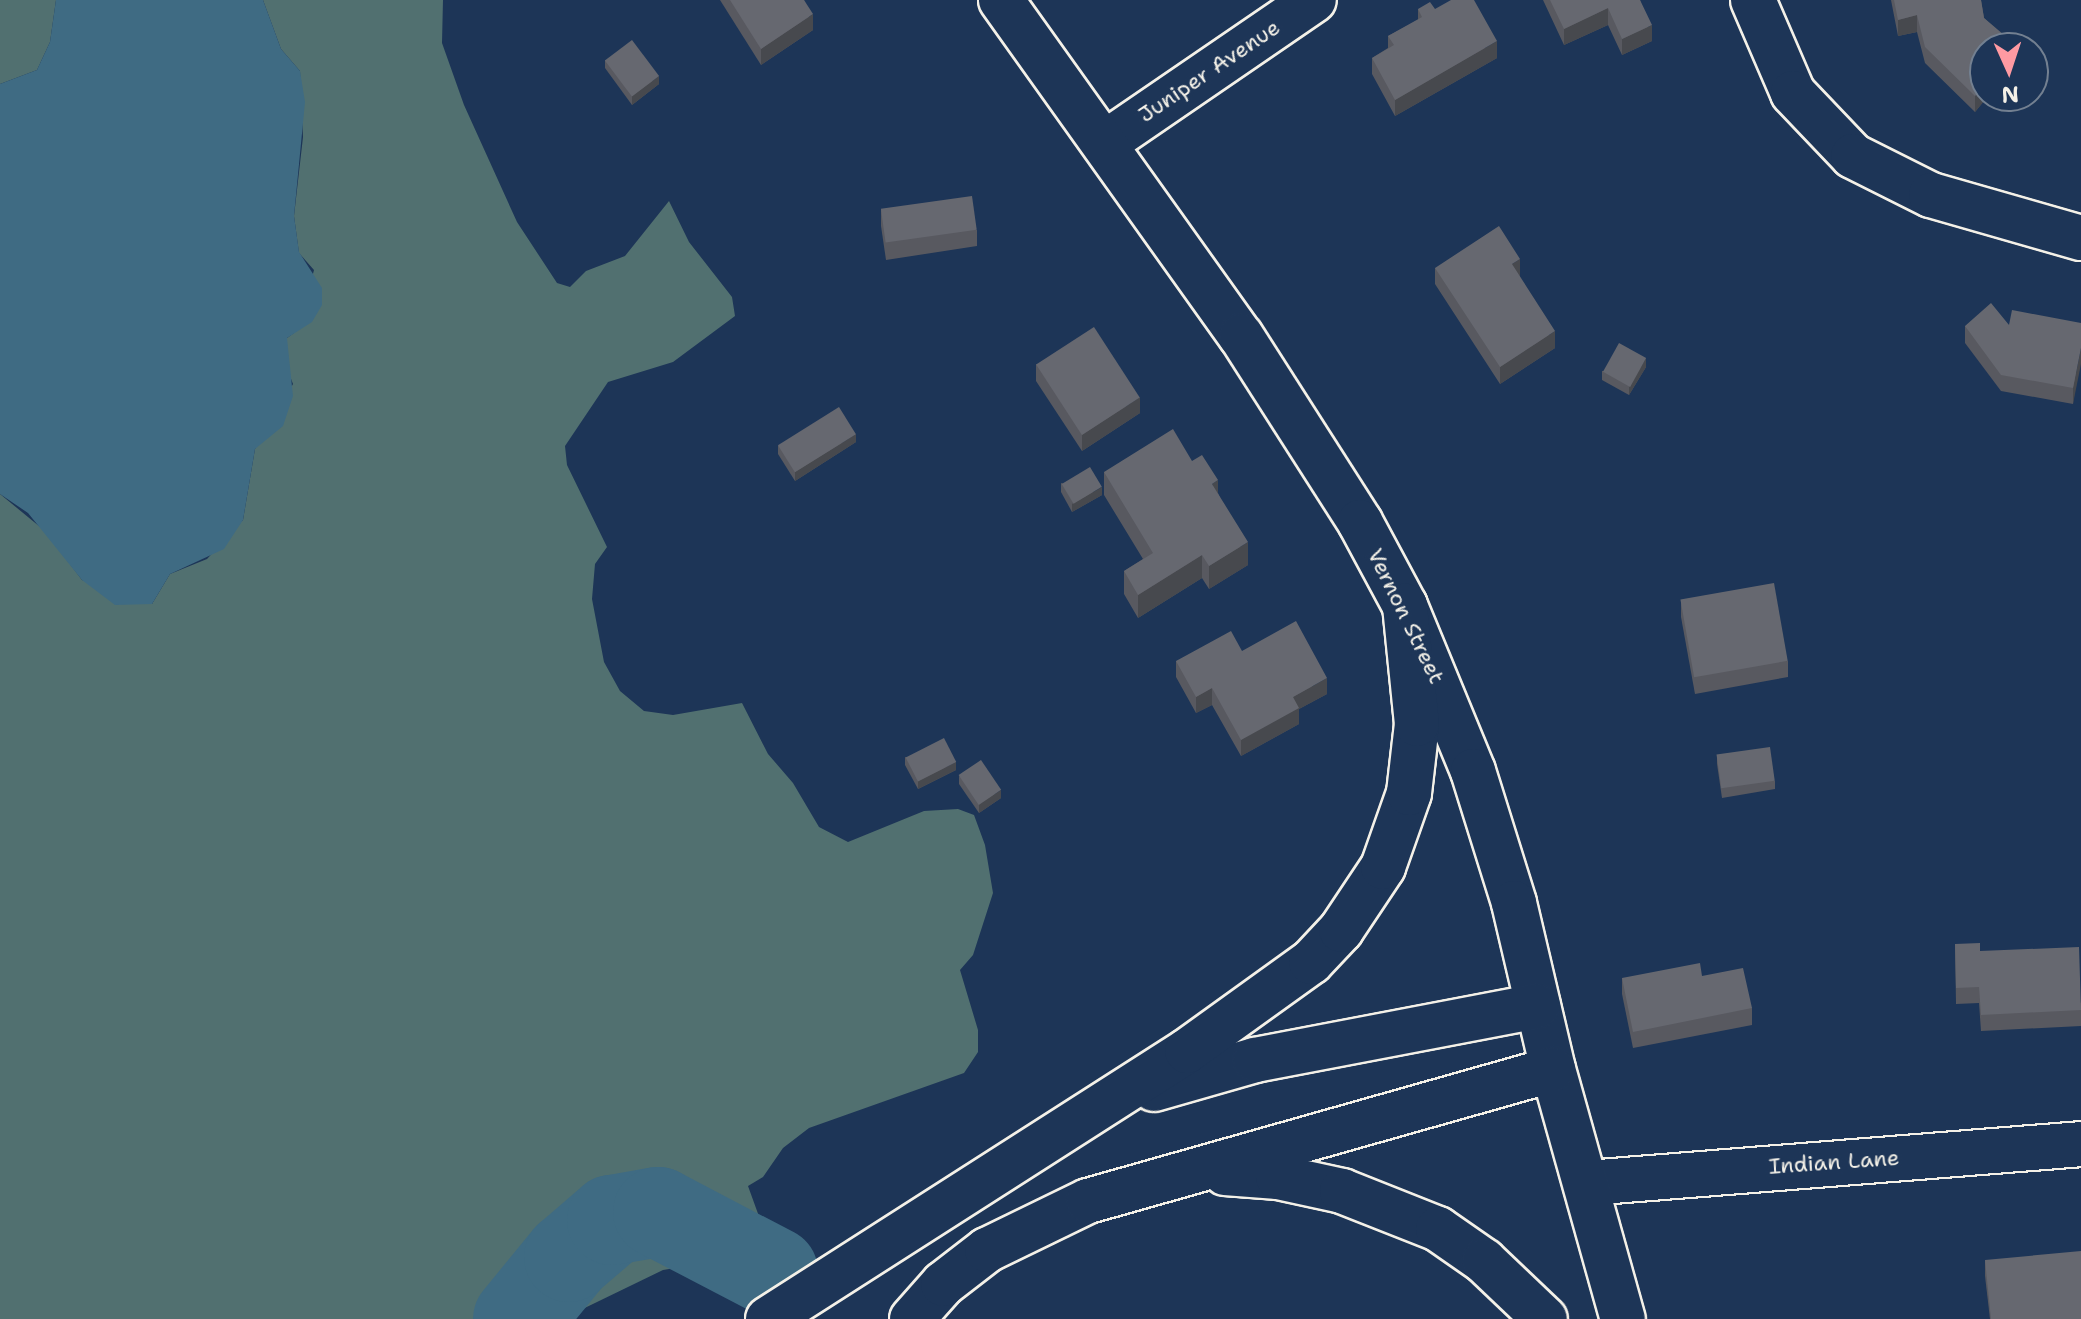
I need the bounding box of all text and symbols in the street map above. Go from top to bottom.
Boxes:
street label: Juniper Avenue [1133,14,1285,128]
north arrow [1969,32,2049,112]
text: N [2001,80,2020,109]
street label: Vernon Street [1362,544,1450,688]
street label: Indian Lane [1768,1144,1900,1180]

